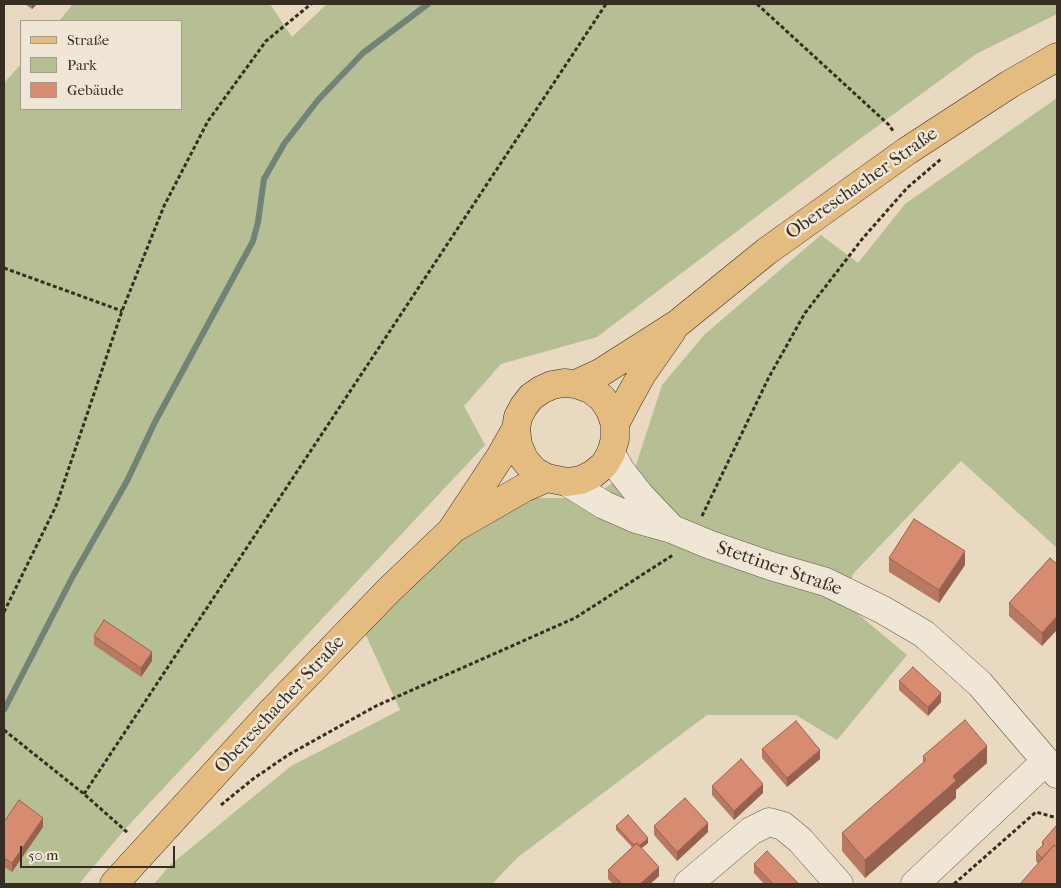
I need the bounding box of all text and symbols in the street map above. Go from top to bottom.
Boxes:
legend [20,20,182,110]
text: Straße [67,31,109,49]
text: Park [67,56,97,74]
text: Gebäude [67,81,124,99]
street label: Obereschacher Straße [782,123,942,245]
street label: Stettiner Straße [713,537,845,601]
street label: Obereschacher Straße [210,631,350,779]
scale bar [22,836,178,868]
text: 50 m [28,846,58,864]

